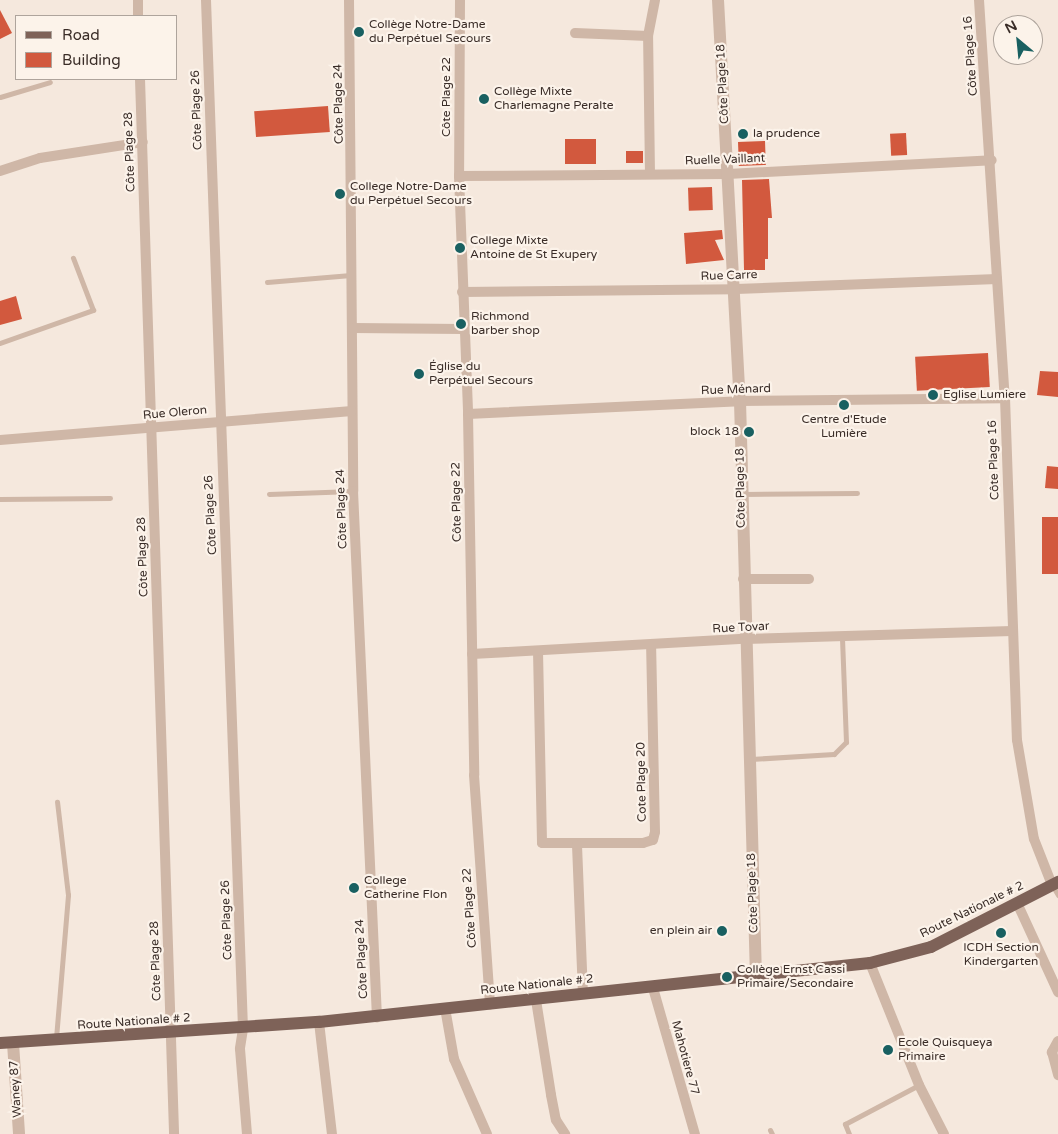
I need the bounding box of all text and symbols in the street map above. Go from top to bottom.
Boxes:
legend [15,15,178,80]
north arrow [993,15,1043,65]
street label: Côte Plage 16 [961,16,981,96]
text: N [1002,17,1020,37]
place label: Collège Notre-Dame du Perpétuel Secours [369,18,491,46]
text: Road [62,26,100,44]
marker: Collège Notre-Dame du Perpétuel Secours [353,26,365,38]
street label: Côte Plage 18 [714,44,732,124]
text: Building [62,51,121,69]
street label: Côte Plage 22 [440,57,454,137]
street label: Côte Plage 24 [331,64,347,144]
street label: Côte Plage 26 [188,70,206,150]
place label: Collège Mixte Charlemagne Peralte [494,85,614,113]
marker: Collège Mixte Charlemagne Peralte [478,93,490,105]
street label: Côte Plage 28 [121,112,139,192]
place label: la prudence [753,127,820,141]
marker: la prudence [737,128,749,140]
street label: Ruelle Vaillant [685,151,765,169]
place label: College Notre-Dame du Perpétuel Secours [350,180,472,208]
marker: College Notre-Dame du Perpétuel Secours [334,188,346,200]
place label: College Mixte Antoine de St Exupery [470,234,597,262]
marker: College Mixte Antoine de St Exupery [454,242,466,254]
street label: Rue Carre [700,268,758,284]
place label: Richmond barber shop [471,310,540,338]
marker: Richmond barber shop [455,318,467,330]
place label: Église du Perpétuel Secours [429,360,533,388]
marker: Église du Perpétuel Secours [413,368,425,380]
street label: Rue Ménard [701,382,771,398]
place label: Eglise Lumiere [943,388,1026,402]
marker: Eglise Lumiere [927,389,939,401]
marker: Centre d'Etude Lumière [838,399,850,411]
street label: Rue Oleron [142,403,208,423]
place label: Centre d'Etude Lumière [802,413,886,441]
street label: Côte Plage 16 [985,420,1003,500]
place label: block 18 [690,425,739,439]
marker: block 18 [743,426,755,438]
street label: Côte Plage 18 [733,448,749,528]
street label: Côte Plage 22 [449,462,465,542]
street label: Côte Plage 24 [333,469,351,549]
street label: Côte Plage 26 [202,475,220,555]
street label: Côte Plage 28 [134,517,152,597]
street label: Rue Tovar [712,619,770,637]
street label: Cote Plage 20 [634,742,650,822]
street label: Côte Plage 18 [744,853,762,933]
street label: Côte Plage 22 [460,868,480,948]
place label: College Catherine Flon [364,874,447,902]
street label: Route Nationale # 2 [918,879,1026,941]
street label: Côte Plage 26 [218,880,236,960]
marker: College Catherine Flon [348,882,360,894]
street label: Côte Plage 24 [353,919,371,999]
street label: Côte Plage 28 [147,921,165,1001]
place label: en plein air [650,924,712,938]
marker: en plein air [716,925,728,937]
marker: ICDH Section Kindergarten [995,927,1007,939]
place label: ICDH Section Kindergarten [963,941,1039,969]
place label: Collège Ernst Cassi Primaire/Secondaire [737,963,853,991]
marker: Collège Ernst Cassi Primaire/Secondaire [721,971,733,983]
street label: Route Nationale # 2 [480,972,594,998]
street label: Route Nationale # 2 [77,1011,191,1033]
street label: Mahotiere 77 [668,1019,702,1097]
place label: Ecole Quisqueya Primaire [898,1036,992,1064]
marker: Ecole Quisqueya Primaire [882,1044,894,1056]
street label: Waney 87 [7,1060,25,1118]

